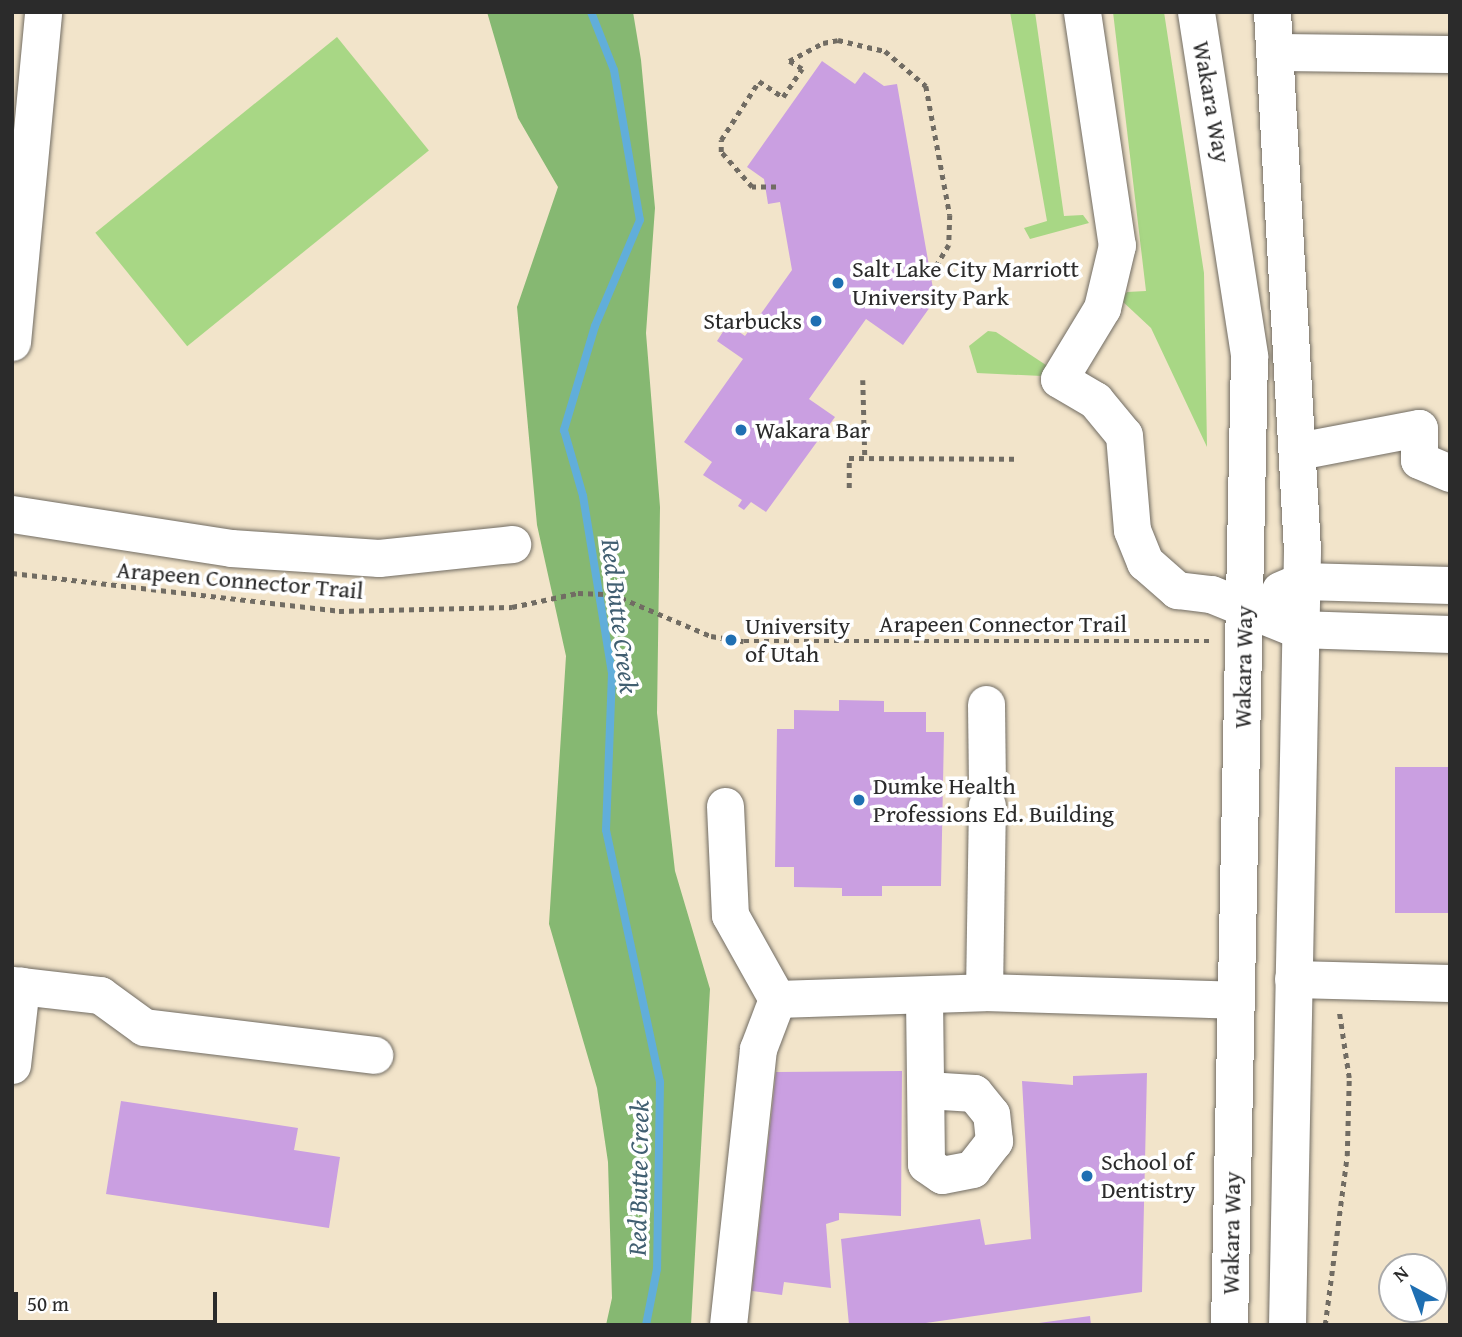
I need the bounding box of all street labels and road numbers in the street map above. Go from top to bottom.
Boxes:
street label: Wakara Way [1187,39,1237,165]
street label: Arapeen Connector Trail [115,555,365,605]
street label: Wakara Way [1228,605,1258,729]
street label: Arapeen Connector Trail [879,610,1127,638]
street label: Wakara Way [1216,1171,1246,1295]

